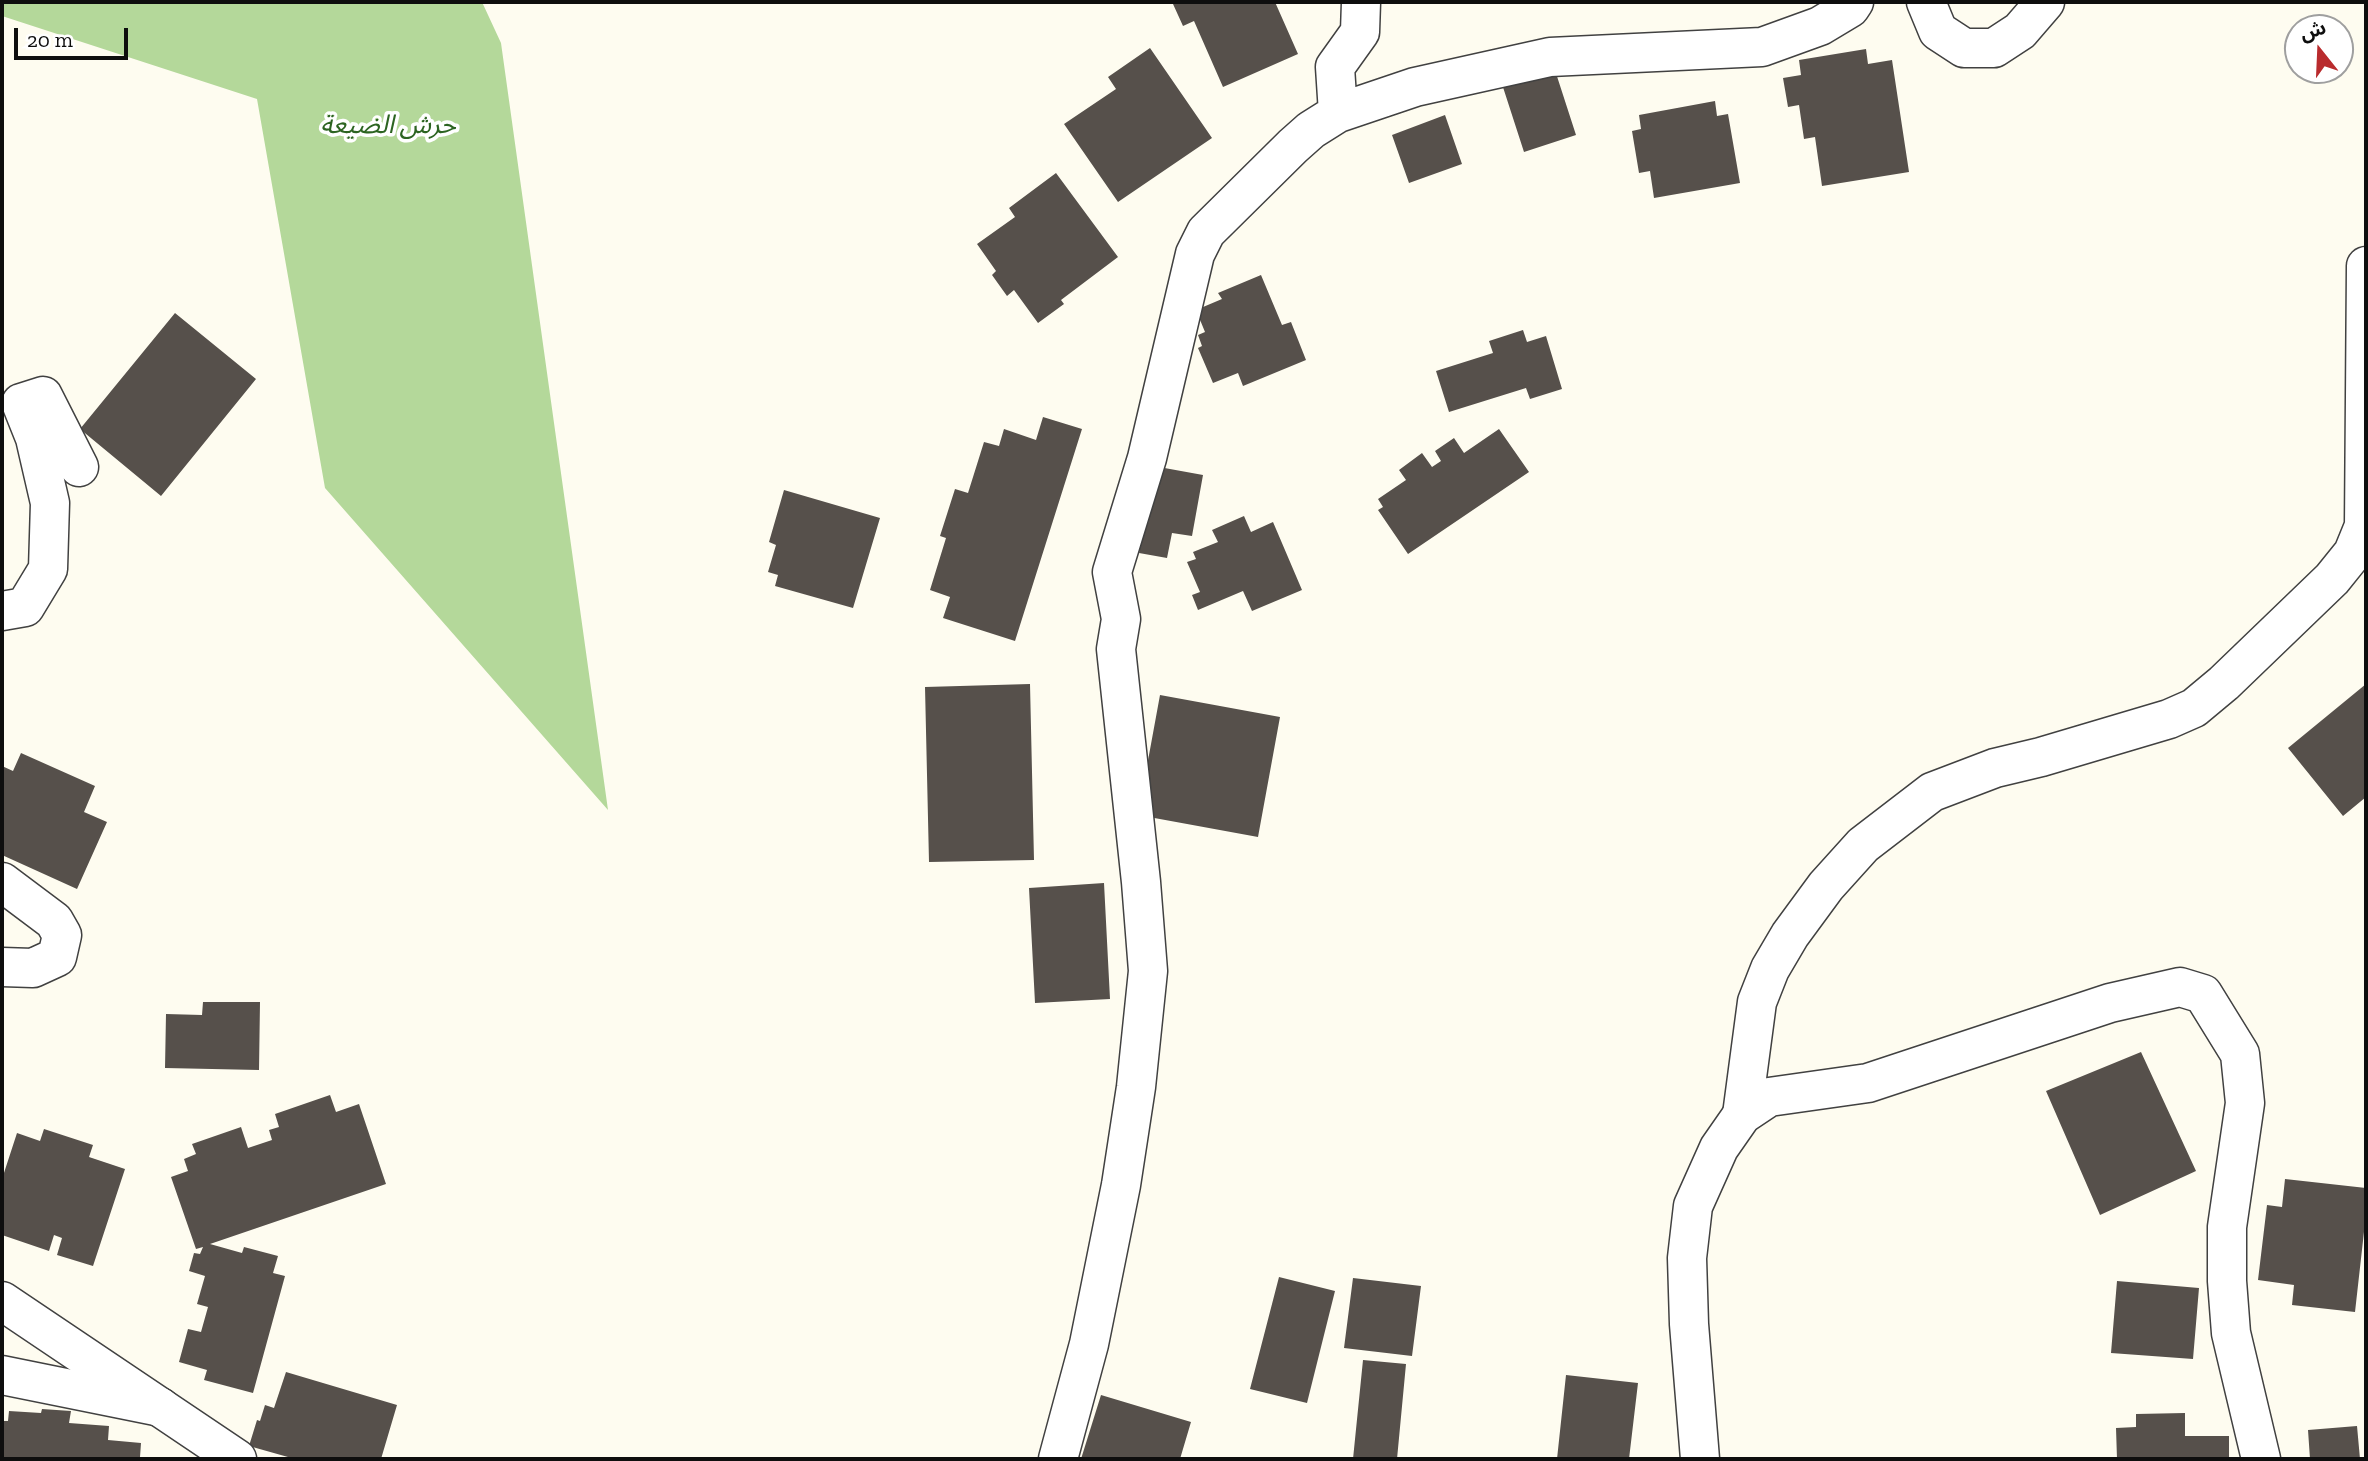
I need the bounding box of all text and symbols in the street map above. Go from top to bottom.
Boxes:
scale bar [18,14,131,58]
north arrow [2284,14,2354,84]
text: ش [2297,15,2329,45]
text: 20 m [27,27,73,52]
park label: حرش الضيعة [320,110,456,142]

